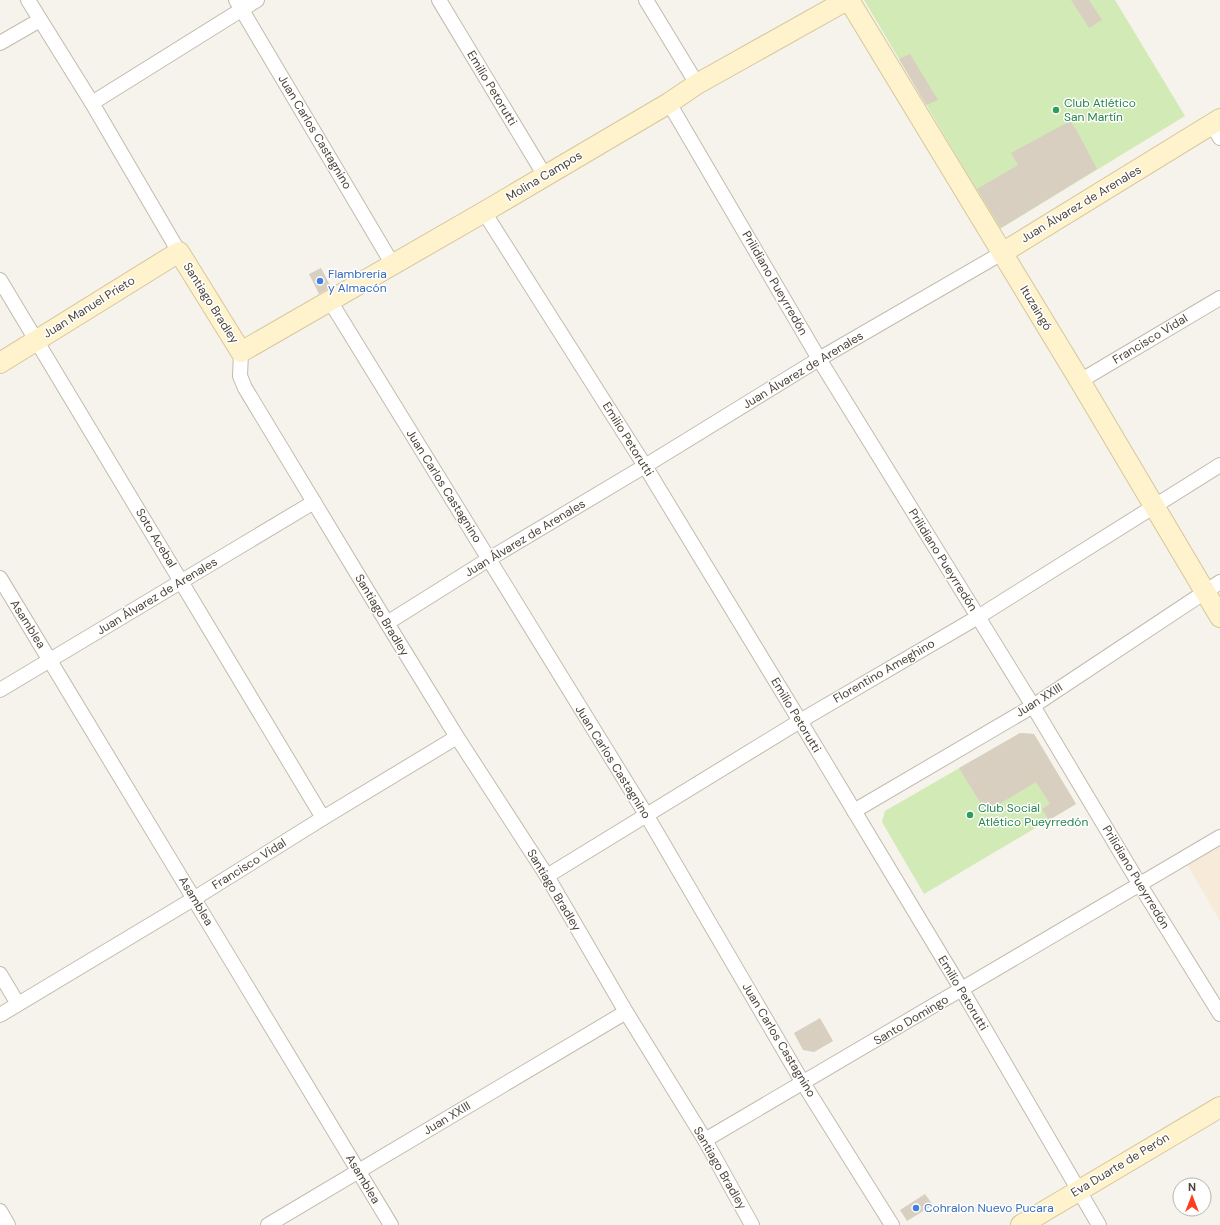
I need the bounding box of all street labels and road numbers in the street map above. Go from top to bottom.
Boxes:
street label: Emilio Petorutti [463,48,521,129]
street label: Juan Carlos Castagnino [274,72,356,192]
street label: Molina Campos [503,147,585,205]
street label: Juan Álvarez de Arenales [1018,162,1144,246]
street label: Prilidiano Pueyrredón [739,228,811,338]
street label: Santiago Bradley [180,259,243,347]
street label: Juan Manuel Prieto [40,272,138,342]
street label: Ituzaingó [1016,283,1056,333]
street label: Francisco Vidal [1110,310,1190,368]
street label: Juan Álvarez de Arenales [740,328,866,412]
street label: Emilio Petorutti [599,399,657,479]
street label: Juan Carlos Castagnino [403,426,485,546]
street label: Juan Álvarez de Arenales [462,496,588,580]
street label: Soto Acebal [132,505,180,571]
street label: Prilidiano Pueyrredón [905,506,981,614]
street label: Juan Álvarez de Arenales [94,554,220,638]
street label: Santiago Bradley [351,571,413,659]
street label: Asamblea [7,597,49,651]
street label: Florentino Ameghino [830,635,938,707]
street label: Emilio Petorutti [767,675,825,756]
street label: Juan XXIII [1013,679,1065,721]
street label: Juan Carlos Castagnino [572,702,654,822]
street label: Prilidiano Pueyrredón [1099,822,1173,932]
street label: Francisco Vidal [209,835,289,893]
street label: Santiago Bradley [523,846,585,934]
street label: Asamblea [175,873,217,929]
street label: Emilio Petorutti [934,953,992,1034]
street label: Juan Carlos Castagnino [738,980,820,1100]
street label: Santo Domingo [871,991,951,1049]
street label: Juan XXIII [420,1098,474,1138]
street label: Santiago Bradley [690,1124,750,1213]
street label: Eva Duarte de Perón [1068,1129,1172,1201]
street label: Asamblea [342,1151,384,1207]

